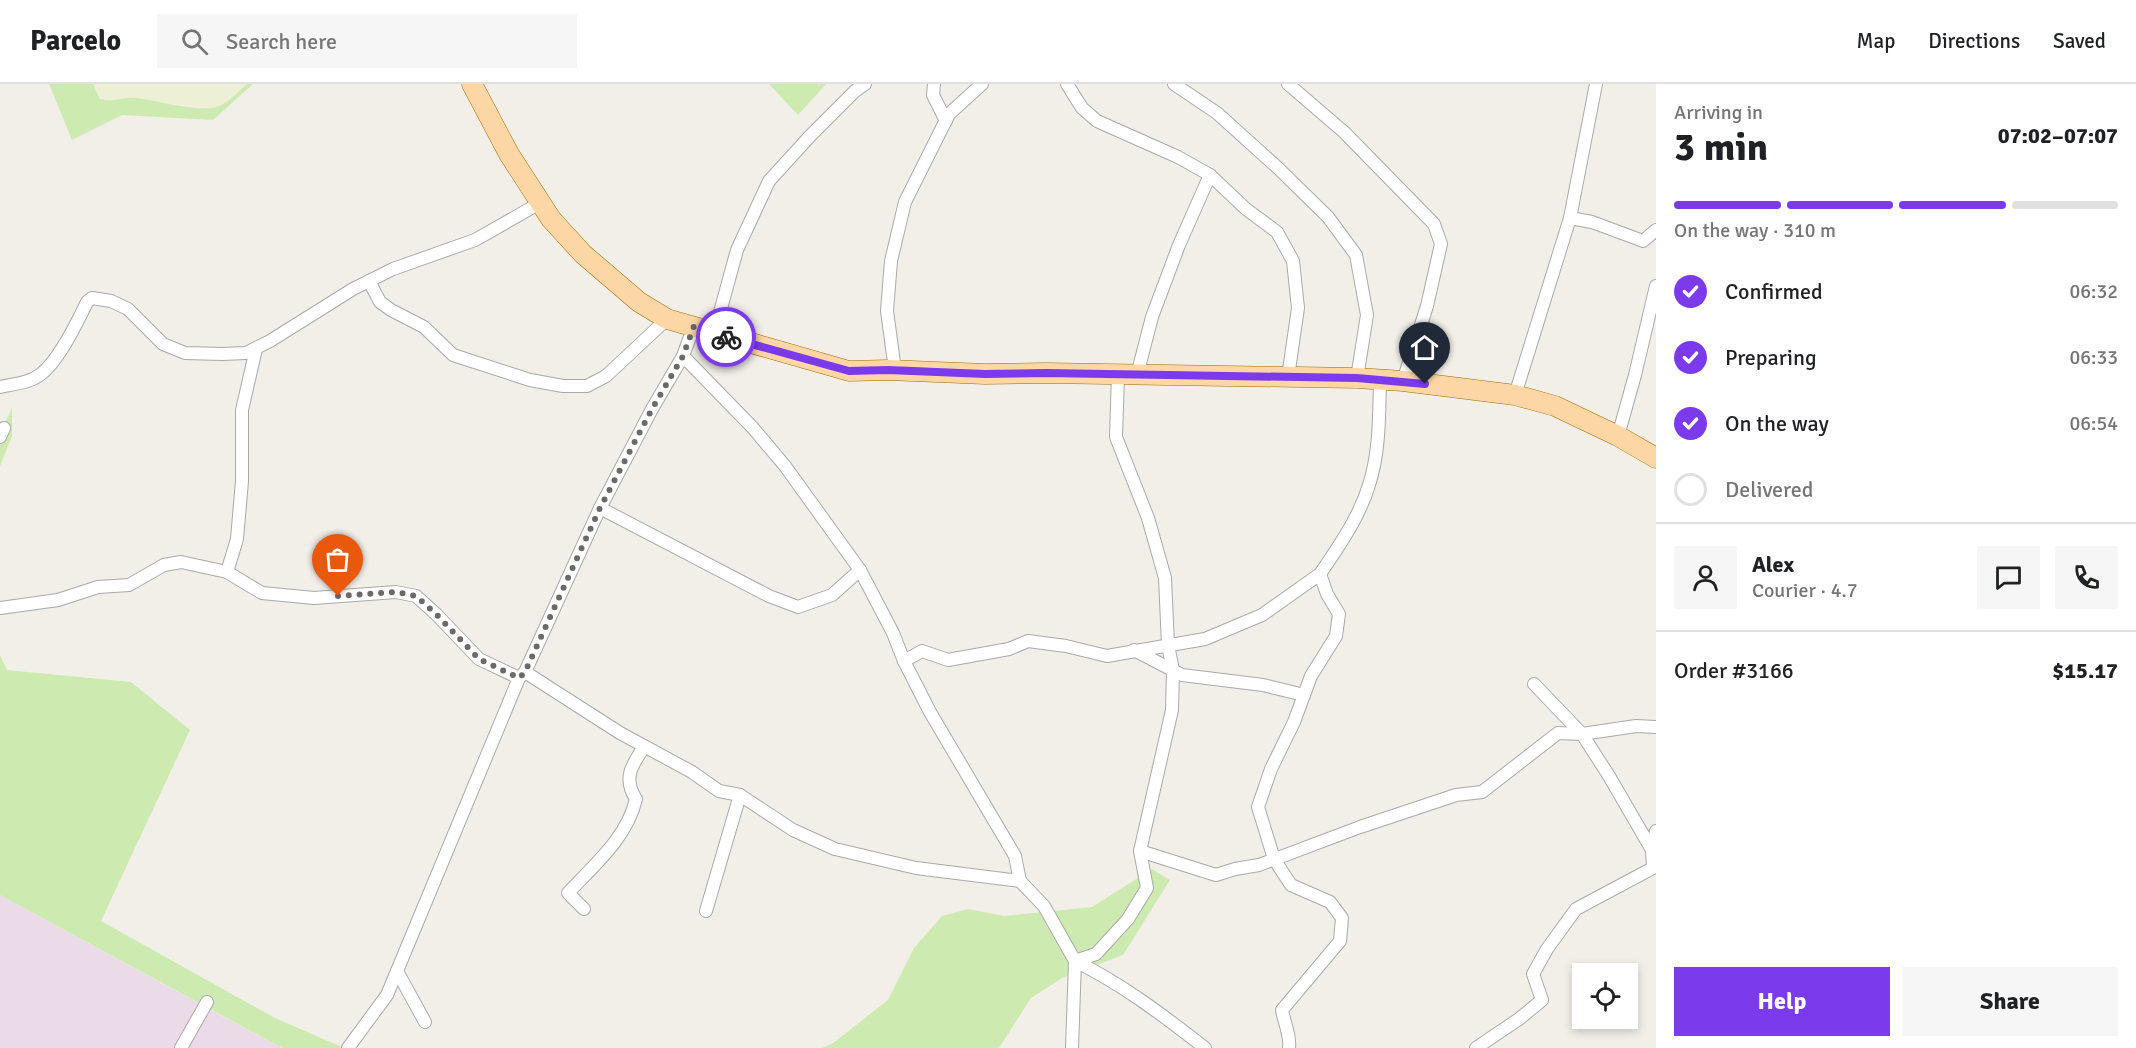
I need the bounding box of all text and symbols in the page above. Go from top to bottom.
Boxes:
search box [157,14,577,68]
text: Parcelo [30,24,121,58]
icon: search [178,25,211,58]
text: Search here [226,28,337,55]
text: Map [1857,28,1895,54]
text: Directions [1928,28,2020,54]
text: Saved [2053,28,2106,54]
text: Arriving in [1674,100,1763,125]
text: 07:02–07:07 [1998,122,2118,149]
text: 3 min [1674,123,1768,171]
text: On the way · 310 m [1674,218,1836,243]
icon: check [1674,275,1707,308]
text: Confirmed [1725,278,1823,305]
text: 06:32 [2069,279,2118,304]
courier [696,307,756,367]
icon: bike [710,321,743,354]
pin [1399,322,1450,384]
icon: home [1408,331,1441,364]
icon: check [1674,341,1707,374]
text: Preparing [1725,344,1817,371]
text: 06:33 [2069,345,2118,370]
icon: check [1674,407,1707,440]
text: On the way [1725,410,1829,437]
text: 06:54 [2069,411,2118,436]
text: Delivered [1725,476,1813,503]
pin [312,534,363,596]
icon: bag [321,543,354,576]
button: person [1674,546,1737,609]
button: chat [1977,546,2040,609]
button: phone [2055,546,2118,609]
text: Alex [1752,551,1794,578]
text: Courier · 4.7 [1752,578,1858,603]
text: Order #3166 [1674,657,1794,684]
text: $15.17 [2052,657,2118,684]
map controls [1572,963,1638,1029]
button: locate [1572,963,1638,1029]
button: Help [1674,967,1890,1036]
button: Share [1902,967,2118,1036]

